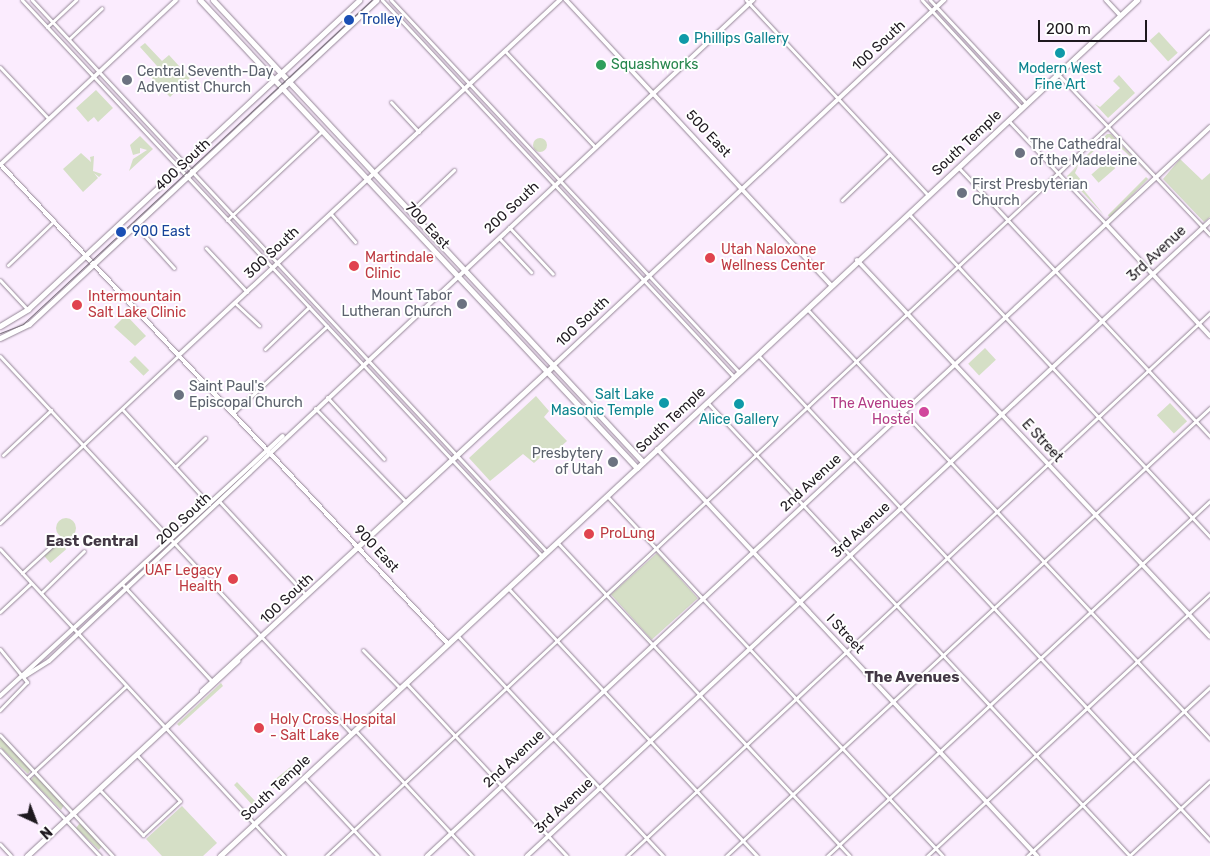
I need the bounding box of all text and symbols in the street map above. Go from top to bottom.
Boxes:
scale bar [1040,10,1149,42]
place label: Trolley [360,12,402,28]
marker: Trolley [342,13,356,27]
street label: 100 South [849,17,909,75]
text: 200 m [1046,20,1091,38]
place label: Phillips Gallery [694,31,789,47]
marker: Phillips Gallery [678,33,690,45]
marker: Modern West Fine Art [1054,47,1066,59]
place label: Squashworks [611,57,698,73]
marker: Squashworks [595,59,607,71]
place label: Modern West Fine Art [1018,61,1102,94]
place label: Central Seventh-Day Adventist Church [137,64,273,96]
marker: Central Seventh-Day Adventist Church [121,74,133,86]
street label: South Temple [929,106,1005,180]
street label: 500 East [682,107,734,161]
street label: 400 South [152,135,214,195]
place label: The Cathedral of the Madeleine [1030,137,1138,170]
marker: The Cathedral of the Madeleine [1014,147,1026,159]
place label: First Presbyterian Church [972,177,1088,210]
street label: 200 South [481,178,543,238]
marker: First Presbyterian Church [956,187,968,199]
street label: 700 East [401,199,453,253]
street label: 3rd Avenue [1124,222,1190,286]
street label: 300 South [241,223,303,283]
place label: 900 East [132,224,190,240]
marker: 900 East [114,225,128,239]
place label: Utah Naloxone Wellness Center [721,242,825,274]
place label: Martindale Clinic [365,250,434,282]
marker: Utah Naloxone Wellness Center [703,251,717,265]
marker: Martindale Clinic [347,259,361,273]
place label: Mount Tabor Lutheran Church [342,288,452,321]
place label: Intermountain Salt Lake Clinic [88,289,186,322]
street label: 100 South [553,293,613,351]
marker: Intermountain Salt Lake Clinic [70,298,84,312]
marker: Mount Tabor Lutheran Church [456,298,468,310]
place label: Saint Paul's Episcopal Church [189,379,303,412]
street label: South Temple [633,383,709,457]
place label: Salt Lake Masonic Temple [550,387,654,420]
marker: Saint Paul's Episcopal Church [173,389,185,401]
place label: The Avenues Hostel [830,396,914,428]
marker: Salt Lake Masonic Temple [658,397,670,409]
marker: Alice Gallery [733,398,745,410]
marker: The Avenues Hostel [918,406,930,418]
place label: Alice Gallery [699,412,779,428]
street label: E Street [1018,416,1066,466]
place label: Presbytery of Utah [532,446,603,478]
street label: 2nd Avenue [777,450,845,516]
marker: Presbytery of Utah [607,456,619,468]
street label: 200 South [153,489,215,549]
street label: 3rd Avenue [828,498,894,562]
street label: 900 East [350,522,402,576]
place label: ProLung [600,526,655,542]
marker: ProLung [582,527,596,541]
district label: East Central [46,533,138,551]
place label: UAF Legacy Health [144,563,222,596]
street label: 100 South [257,570,317,628]
marker: UAF Legacy Health [226,572,240,586]
street label: I Street [823,611,867,657]
district label: The Avenues [864,669,960,687]
place label: Holy Cross Hospital - Salt Lake [270,712,396,744]
marker: Holy Cross Hospital - Salt Lake [252,721,266,735]
street label: 2nd Avenue [480,726,548,792]
street label: South Temple [238,751,314,825]
street label: 3rd Avenue [531,774,597,838]
north arrow [10,796,60,846]
text: N [36,823,55,842]

